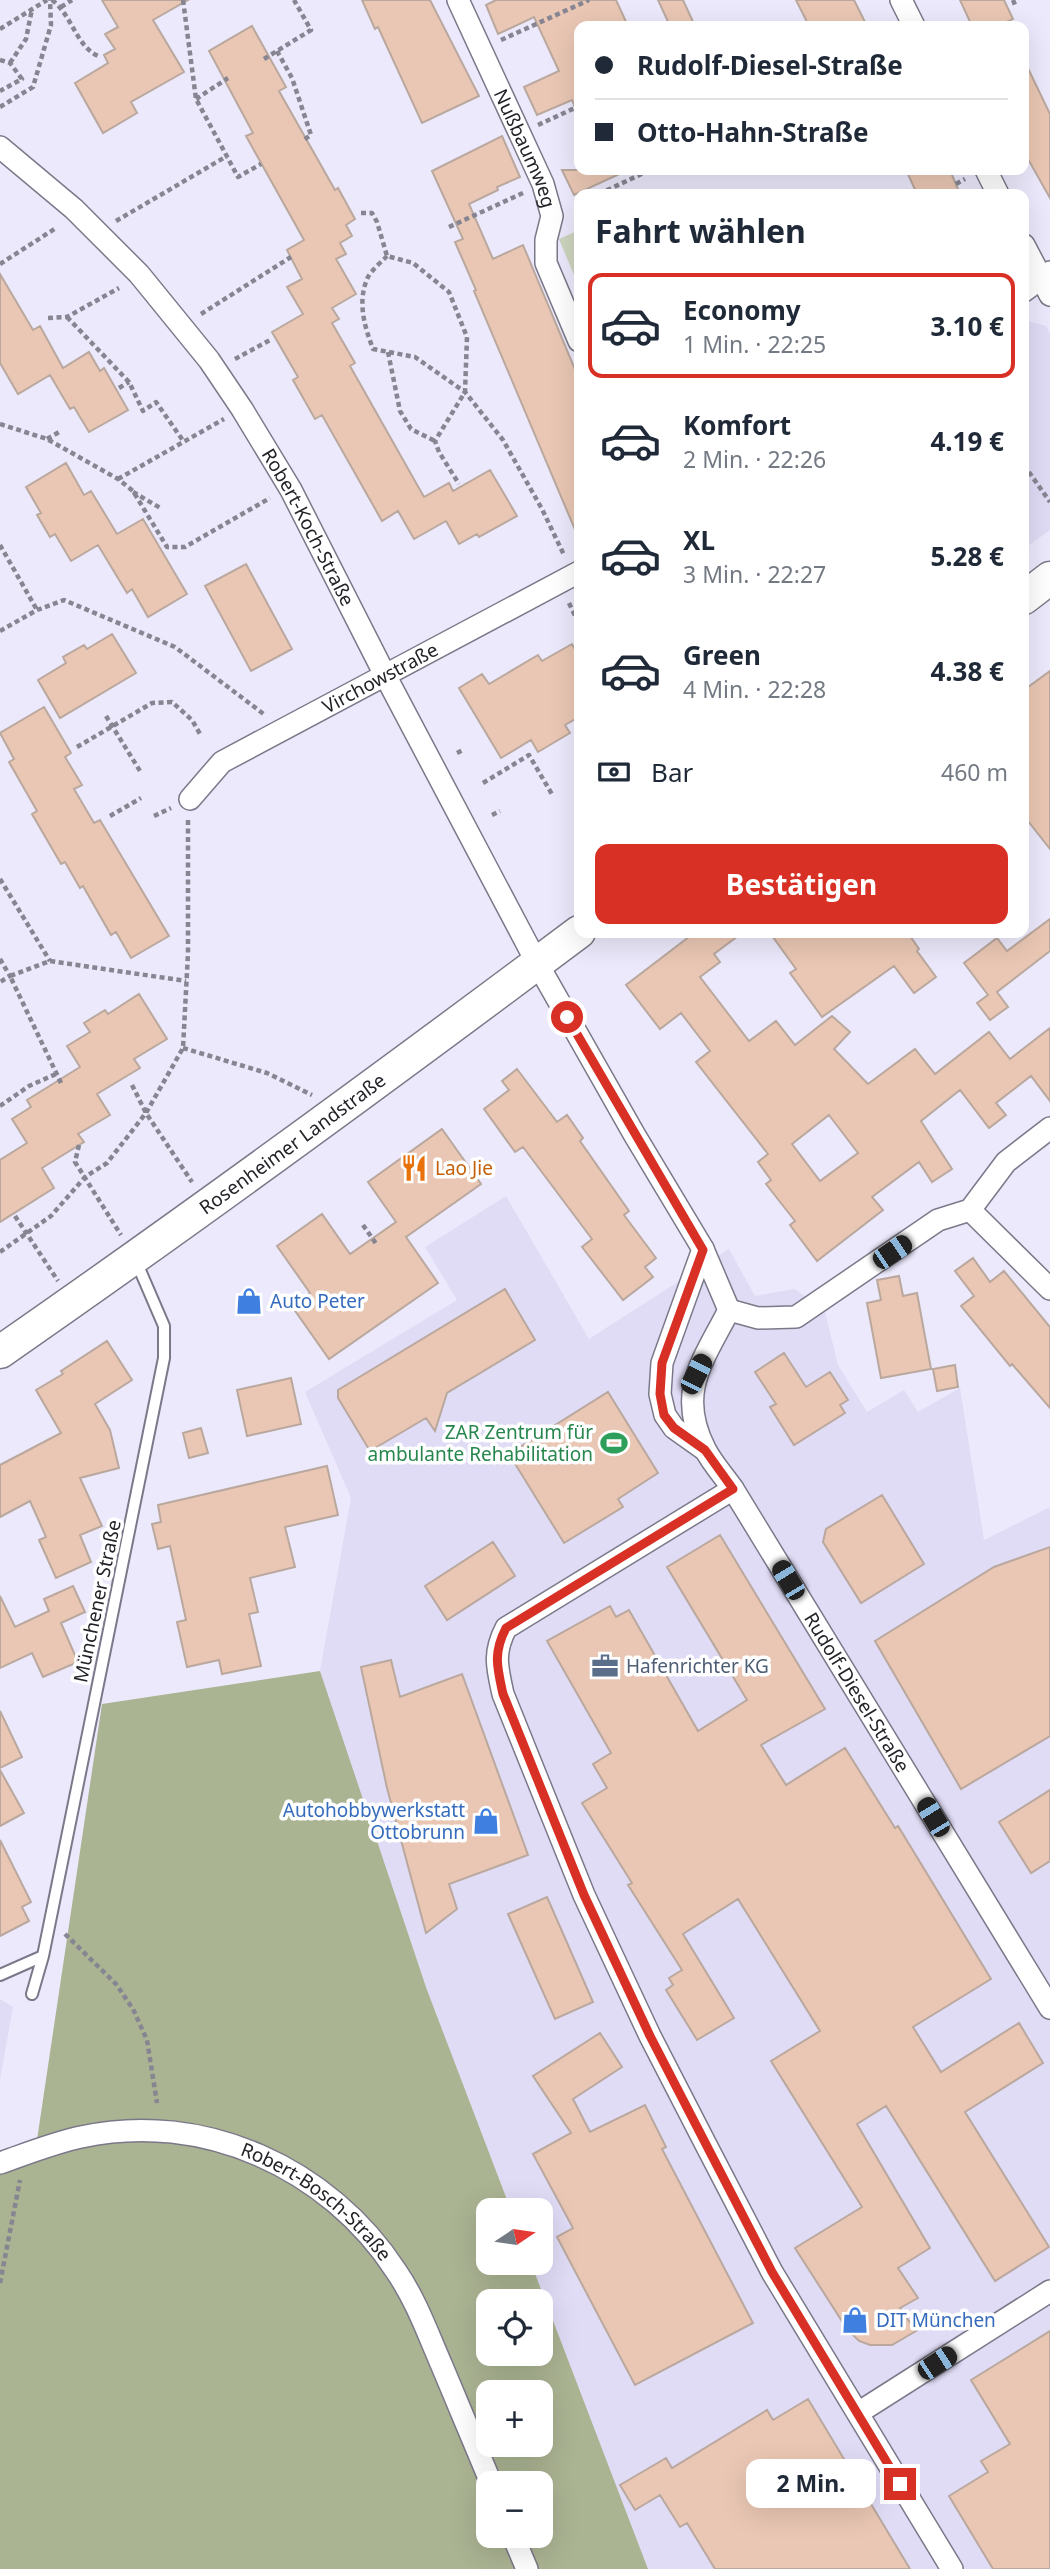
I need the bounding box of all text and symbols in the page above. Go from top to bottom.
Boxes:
text: Rudolf-Diesel-Straße [637,47,903,83]
street label: Nußbaumweg [488,85,562,211]
text: Otto-Hahn-Straße [637,114,868,150]
text: Fahrt wählen [595,209,806,252]
text: Economy [683,292,801,328]
icon: car [599,294,662,357]
text: 3.10 € [930,308,1004,344]
text: 1 Min. · 22:25 [683,328,826,360]
text: Komfort [683,407,791,443]
icon: car [599,409,662,472]
text: 4.19 € [930,423,1004,459]
street label: Robert-Koch-Straße [256,443,361,610]
text: 2 Min. · 22:26 [683,443,826,475]
text: XL [683,522,715,558]
icon: car [599,524,662,587]
text: 5.28 € [930,538,1004,574]
text: 3 Min. · 22:27 [683,558,826,590]
street label: Virchowstraße [318,636,442,719]
text: Green [683,637,761,673]
icon: car [599,639,662,702]
text: 4.38 € [930,653,1004,689]
text: 4 Min. · 22:28 [683,673,826,705]
icon: cash [595,753,633,791]
text: Bar [651,754,693,790]
text: 460 m [941,756,1008,788]
button: Bestätigen [595,844,1008,924]
route start [551,1001,583,1033]
street label: Rosenheimer Landstraße [194,1067,391,1220]
restaurant icon: Lao Jie [399,1153,429,1183]
place label: Lao Jie [435,1155,493,1181]
car [869,1232,916,1272]
shop icon: Auto Peter [234,1286,264,1316]
place label: Auto Peter [270,1288,365,1314]
car [678,1351,715,1397]
place label: ZAR Zentrum für ambulante Rehabilitation [367,1419,593,1467]
sports icon: ZAR Zentrum für ambulante Rehabilitation [599,1428,629,1458]
street label: Münchener Straße [67,1517,127,1685]
car [769,1557,808,1603]
street label: Rudolf-Diesel-Straße [798,1607,916,1777]
office icon: Hafenrichter KG [590,1651,620,1681]
place label: Hafenrichter KG [626,1653,769,1679]
car [914,1794,953,1840]
place label: Autohobbywerkstatt Ottobrunn [283,1797,465,1845]
shop icon: Autohobbywerkstatt Ottobrunn [471,1806,501,1836]
street label: Robert-Bosch-Straße [237,2136,398,2266]
north arrow [476,2198,553,2275]
map controls [476,2198,553,2548]
button: locate [476,2289,553,2366]
shop icon: DIT München [840,2305,870,2335]
place label: DIT München [876,2307,996,2333]
car [914,2343,961,2383]
button: + [476,2380,553,2457]
callout: 2 Min. [746,2460,876,2508]
text: 2 Min. [776,2467,846,2499]
route end [884,2468,916,2500]
button: − [476,2471,553,2548]

